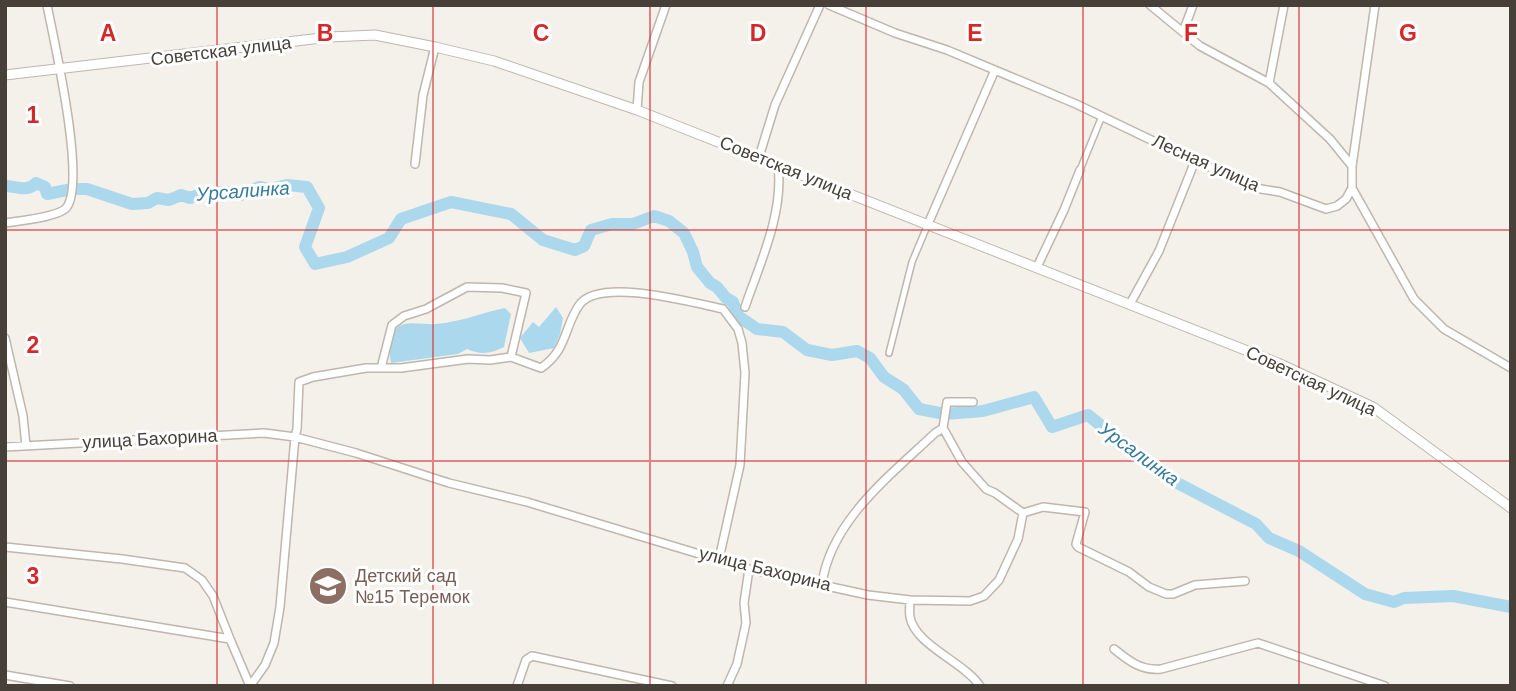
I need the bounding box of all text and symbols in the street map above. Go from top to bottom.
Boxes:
text: A [100,20,116,46]
text: B [317,20,333,46]
text: C [533,20,549,46]
text: D [750,20,766,46]
text: E [967,20,983,46]
text: F [1184,20,1198,46]
text: G [1399,20,1417,46]
street label: Советская улица [150,32,293,70]
text: 1 [27,102,40,128]
street label: Лесная улица [1149,130,1263,196]
street label: Советская улица [717,132,856,204]
water label: Урсалинка [195,177,290,205]
text: 2 [27,332,39,358]
street label: Советская улица [1243,342,1380,420]
water label: Урсалинка [1094,417,1183,490]
street label: улица Бахорина [82,425,219,453]
street label: улица Бахорина [697,543,834,595]
text: 3 [27,563,39,589]
school or university icon: Детский сад №15 Теремок [307,565,349,607]
place label: Детский сад №15 Теремок [355,566,470,607]

